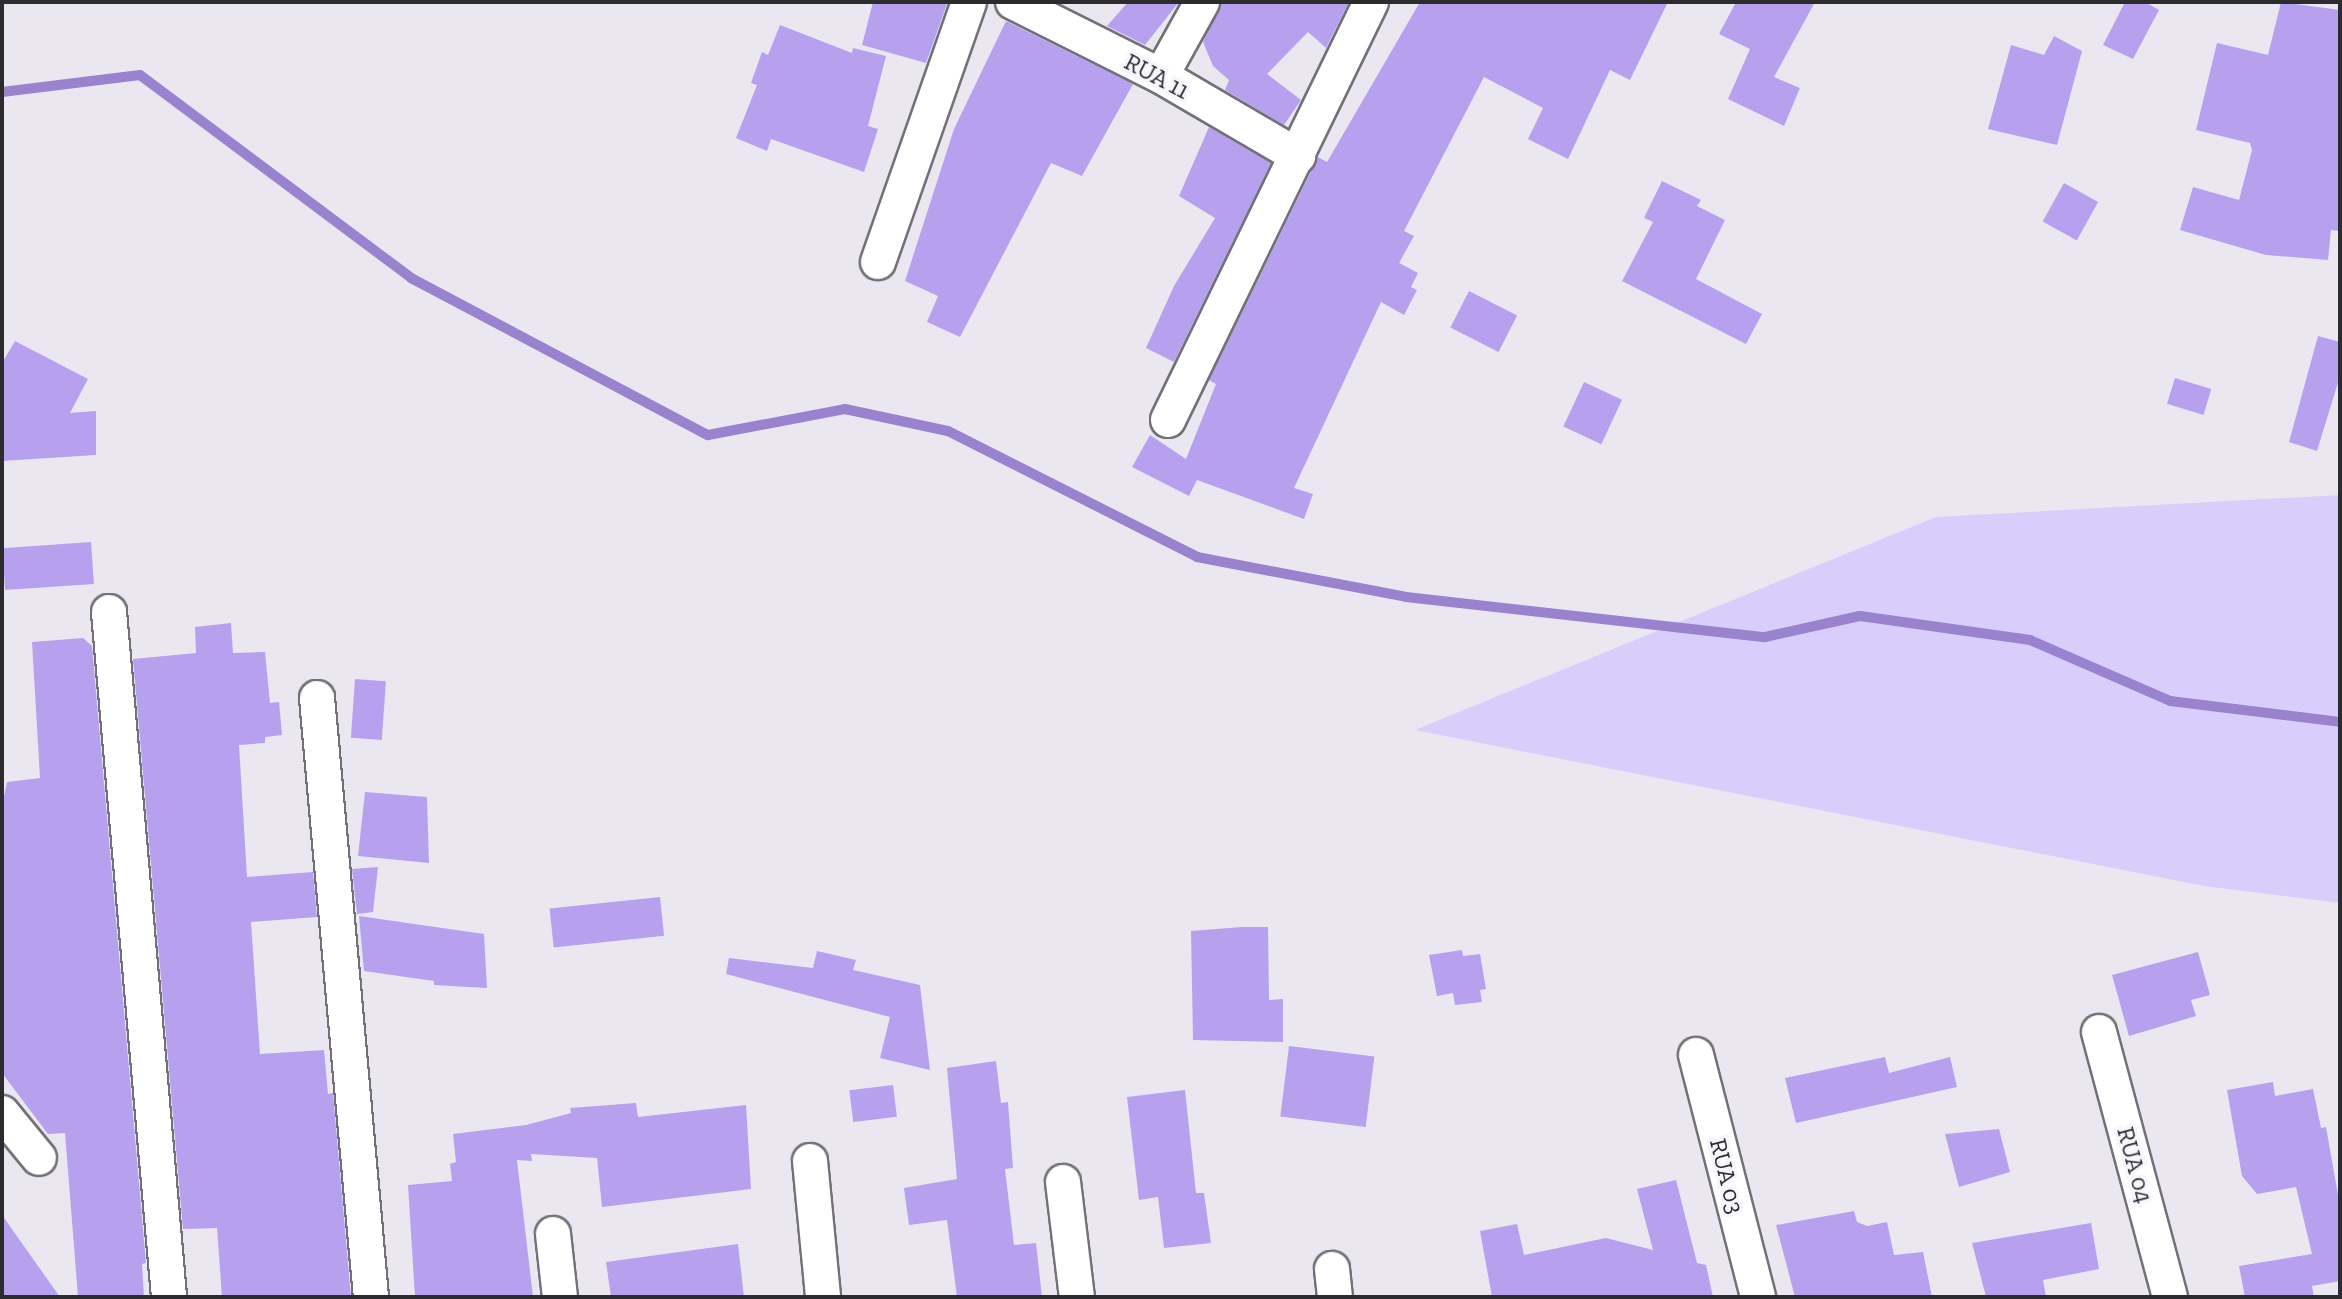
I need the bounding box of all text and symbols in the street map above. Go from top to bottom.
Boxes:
street label: RUA 11 [1119,47,1195,105]
street label: RUA 04 [2111,1123,2159,1207]
street label: RUA 03 [1704,1135,1750,1217]

